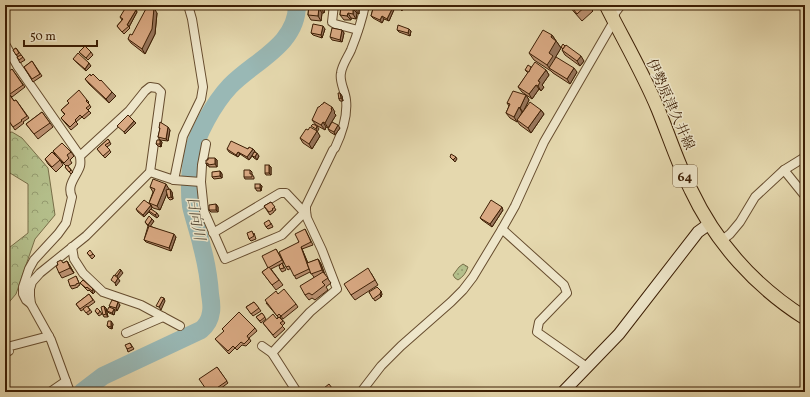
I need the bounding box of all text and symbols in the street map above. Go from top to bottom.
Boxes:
scale bar [24,22,97,48]
text: 50 m [30,29,56,45]
street label: 伊勢原津久井線 [641,56,698,153]
road number: 64 [673,165,697,187]
water label: 日向川 [180,194,209,244]

